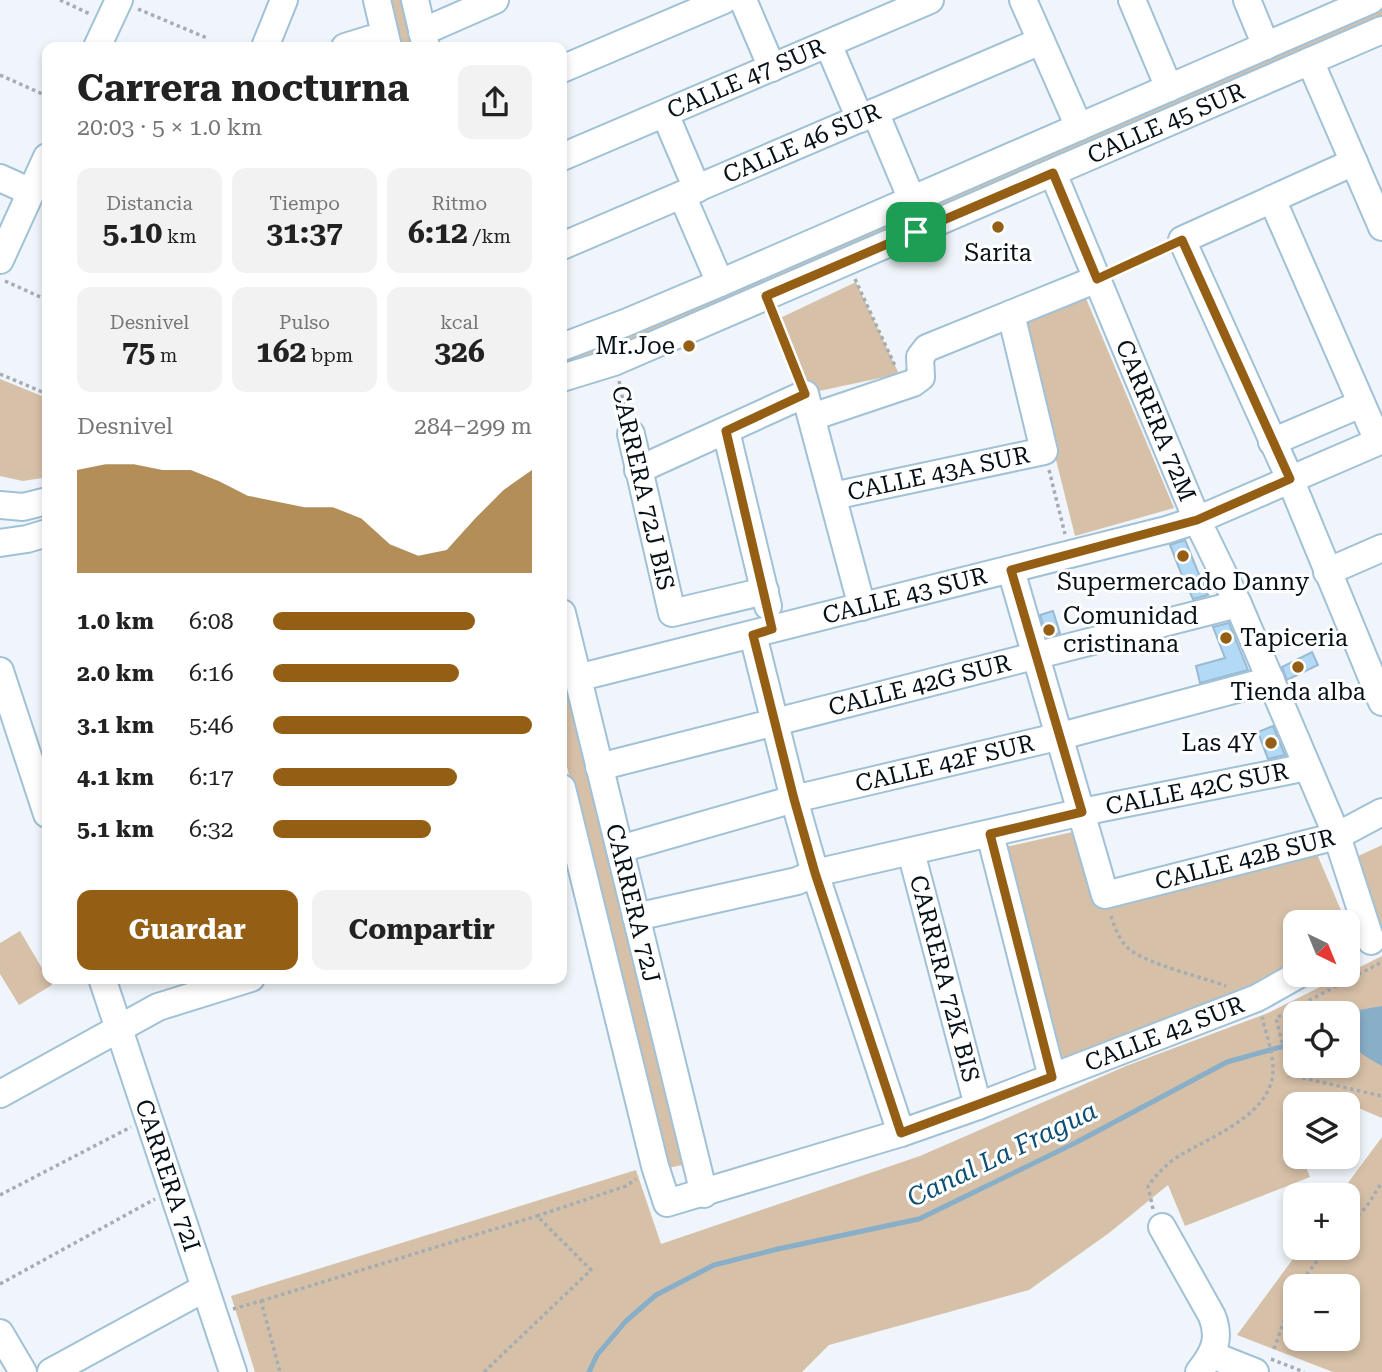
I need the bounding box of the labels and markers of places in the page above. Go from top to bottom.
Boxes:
pin [886,202,946,262]
marker: Sarita [990,219,1006,235]
place label: Sarita [964,239,1032,267]
place label: Mr.Joe [595,332,675,360]
marker: Mr.Joe [681,338,697,354]
marker: Supermercado Danny [1175,548,1191,564]
place label: Supermercado Danny [1057,568,1310,596]
place label: Comunidad cristinana [1063,602,1198,658]
marker: Comunidad cristinana [1041,622,1057,638]
place label: Tapiceria [1240,624,1348,652]
marker: Tapiceria [1218,630,1234,646]
marker: Tienda alba [1290,659,1306,675]
place label: Tienda alba [1230,678,1366,706]
place label: Las 4Y [1182,729,1258,757]
marker: Las 4Y [1263,735,1279,751]

